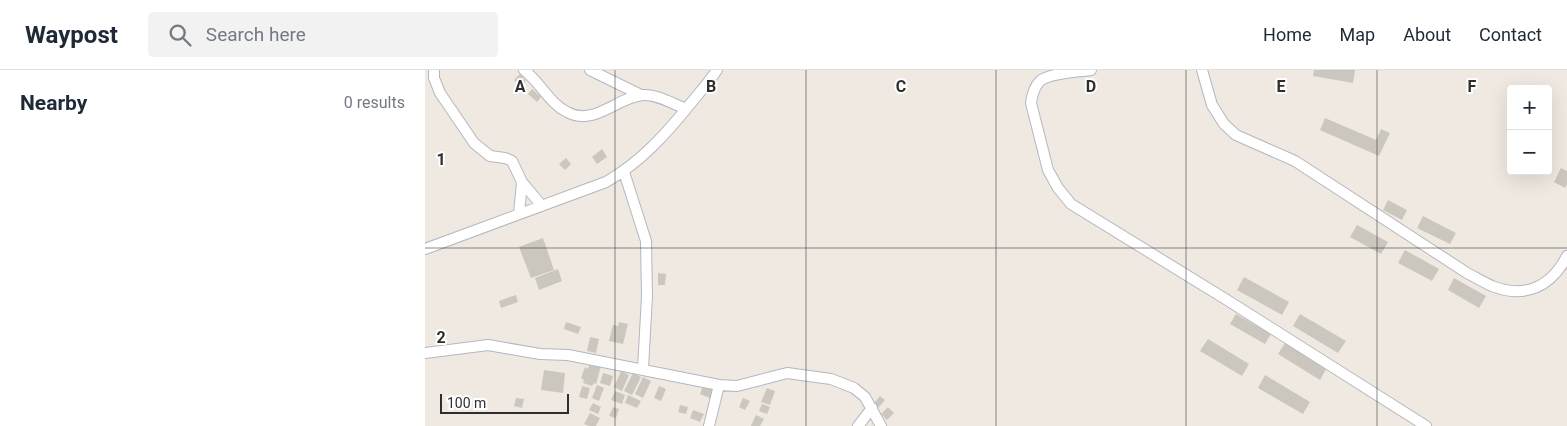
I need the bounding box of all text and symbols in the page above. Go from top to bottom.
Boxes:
search box [148,12,498,57]
text: Waypost [25,21,118,49]
icon: search [166,21,194,49]
text: Search here [206,23,306,46]
text: Home [1263,24,1312,45]
text: Map [1340,24,1375,45]
text: About [1403,24,1451,45]
text: Contact [1479,24,1542,45]
text: A [515,77,526,96]
text: B [706,77,716,96]
text: C [896,77,906,96]
text: D [1086,77,1096,96]
text: E [1277,77,1286,96]
text: F [1468,77,1477,96]
map controls [1507,85,1552,175]
button: + [1507,85,1552,130]
text: Nearby [20,91,87,115]
text: 0 results [344,93,405,112]
button: − [1507,130,1552,175]
text: 1 [436,150,446,169]
text: 2 [436,328,446,347]
scale bar [440,391,569,414]
text: 100 m [447,395,486,411]

